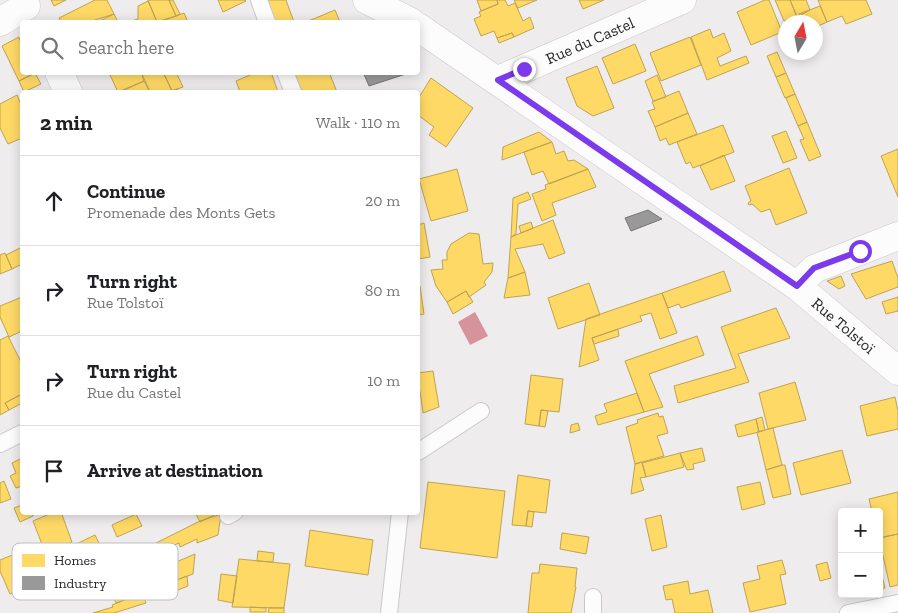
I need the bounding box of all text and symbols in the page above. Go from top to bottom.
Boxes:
street label: Rue du Castel [543,13,637,68]
north arrow [778,15,823,60]
search box [20,20,420,75]
icon: search [38,34,66,62]
text: Search here [78,36,174,59]
route end [513,58,536,81]
text: 2 min [40,110,92,135]
text: Walk · 110 m [316,113,400,132]
text: Continue [87,180,165,203]
icon: ahead [40,187,68,215]
text: 20 m [365,191,400,210]
text: Promenade des Monts Gets [87,203,275,222]
route start [849,240,872,263]
text: Turn right [87,270,177,293]
icon: right [40,277,68,305]
text: 80 m [365,281,400,300]
text: Rue Tolstoï [87,293,164,312]
street label: Rue Tolstoï [808,294,879,358]
text: Turn right [87,360,177,383]
icon: right [40,367,68,395]
text: 10 m [367,371,400,390]
text: Rue du Castel [87,383,181,402]
icon: arrive [40,457,68,485]
text: Arrive at destination [87,459,263,482]
map controls [838,508,883,598]
button: + [838,508,883,553]
legend [12,543,178,600]
text: Homes [54,552,96,569]
button: − [838,553,883,598]
text: Industry [54,575,107,592]

